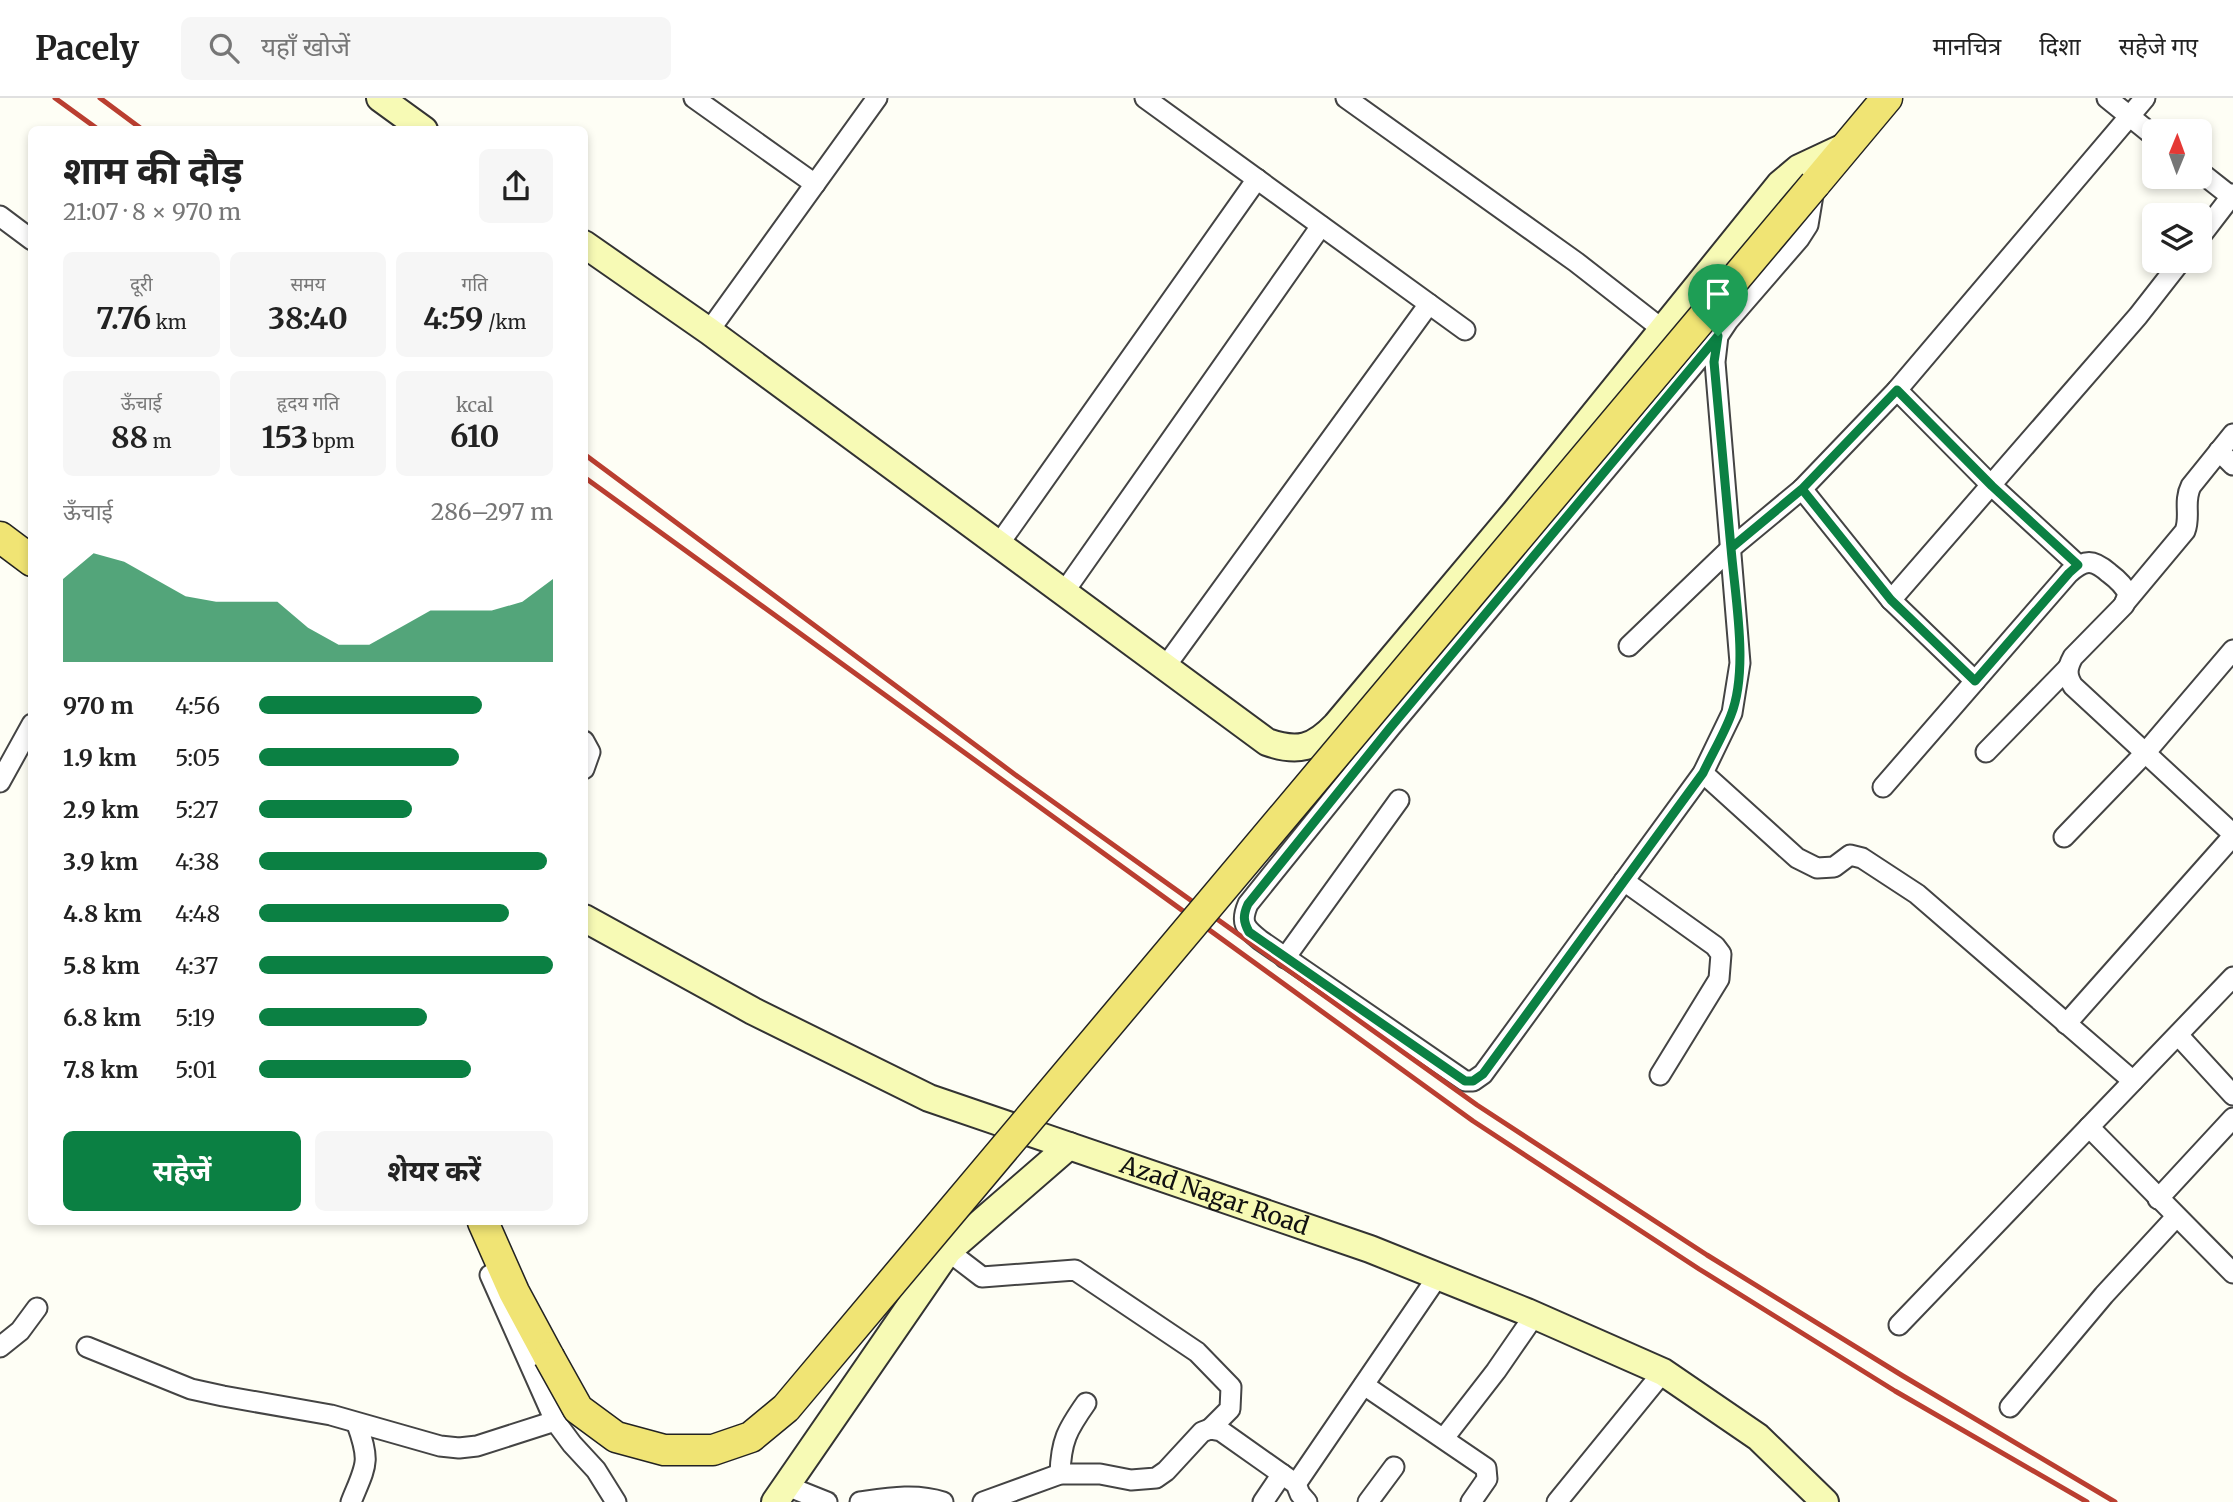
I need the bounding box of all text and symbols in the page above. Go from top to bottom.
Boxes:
search box [181,17,671,80]
text: Pacely [35,28,139,69]
icon: search [205,29,243,67]
text: यहाँ खोजें [261,30,350,63]
text: मानचित्र [1933,31,2001,62]
text: दिशा [2039,31,2081,62]
text: सहेजे गए [2119,31,2198,62]
north arrow [2142,119,2212,189]
map controls [2142,119,2212,273]
text: शाम की दौड़ [63,147,243,194]
button: share [479,149,553,223]
text: 21:07 · 8 × 970 m [63,197,241,226]
button: layers [2142,203,2212,273]
pin [1688,264,1748,336]
text: दूरी [130,272,153,296]
text: समय [290,272,326,296]
text: गति [461,272,488,296]
icon: arrive [1699,275,1737,313]
text: 7.76 [96,299,151,337]
text: 38:40 [268,299,348,337]
text: 4:59 [423,299,484,337]
text: km [151,310,187,334]
text: /km [484,310,526,334]
text: ऊँचाई [121,391,162,415]
text: हृदय गति [277,391,339,415]
text: kcal [456,393,493,417]
text: 610 [450,417,499,455]
text: 88 [111,418,148,456]
text: 153 [261,418,308,456]
text: m [148,429,172,453]
text: bpm [308,429,355,453]
text: ऊँचाई [63,497,113,526]
text: 286–297 m [431,497,553,526]
text: 970 m [63,691,134,720]
text: 4:56 [175,691,220,720]
text: 1.9 km [63,743,137,772]
text: 5:05 [175,743,220,772]
text: 2.9 km [63,795,139,824]
text: 5:27 [175,795,219,824]
text: 3.9 km [63,847,138,876]
text: 4:38 [175,847,220,876]
text: 4.8 km [63,899,142,928]
text: 4:48 [175,899,220,928]
text: 5.8 km [63,951,140,980]
text: 4:37 [175,951,218,980]
text: 6.8 km [63,1003,141,1032]
text: 5:19 [175,1003,215,1032]
text: 7.8 km [63,1055,138,1084]
text: 5:01 [175,1055,217,1084]
button: सहेजें [63,1131,301,1211]
button: शेयर करें [315,1131,553,1211]
street label: Azad Nagar Road [1115,1148,1313,1242]

